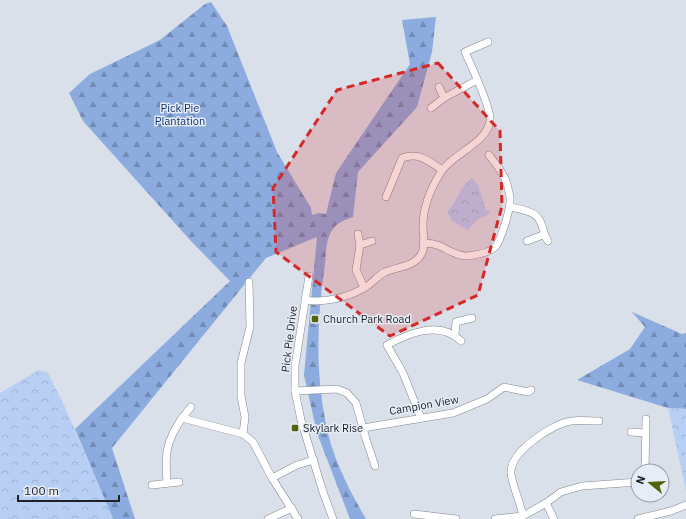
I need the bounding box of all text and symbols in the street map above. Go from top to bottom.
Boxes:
park label: Pick Pie Plantation [155,101,205,128]
street label: Pick Pie Drive [278,305,300,373]
place label: Church Park Road [323,312,411,326]
marker: Church Park Road [310,314,320,324]
street label: Campion View [388,392,460,418]
place label: Skylark Rise [303,421,363,435]
marker: Skylark Rise [290,423,300,433]
north arrow [630,463,670,503]
text: N [633,474,648,486]
scale bar [18,477,119,503]
text: 100 m [24,483,59,498]

